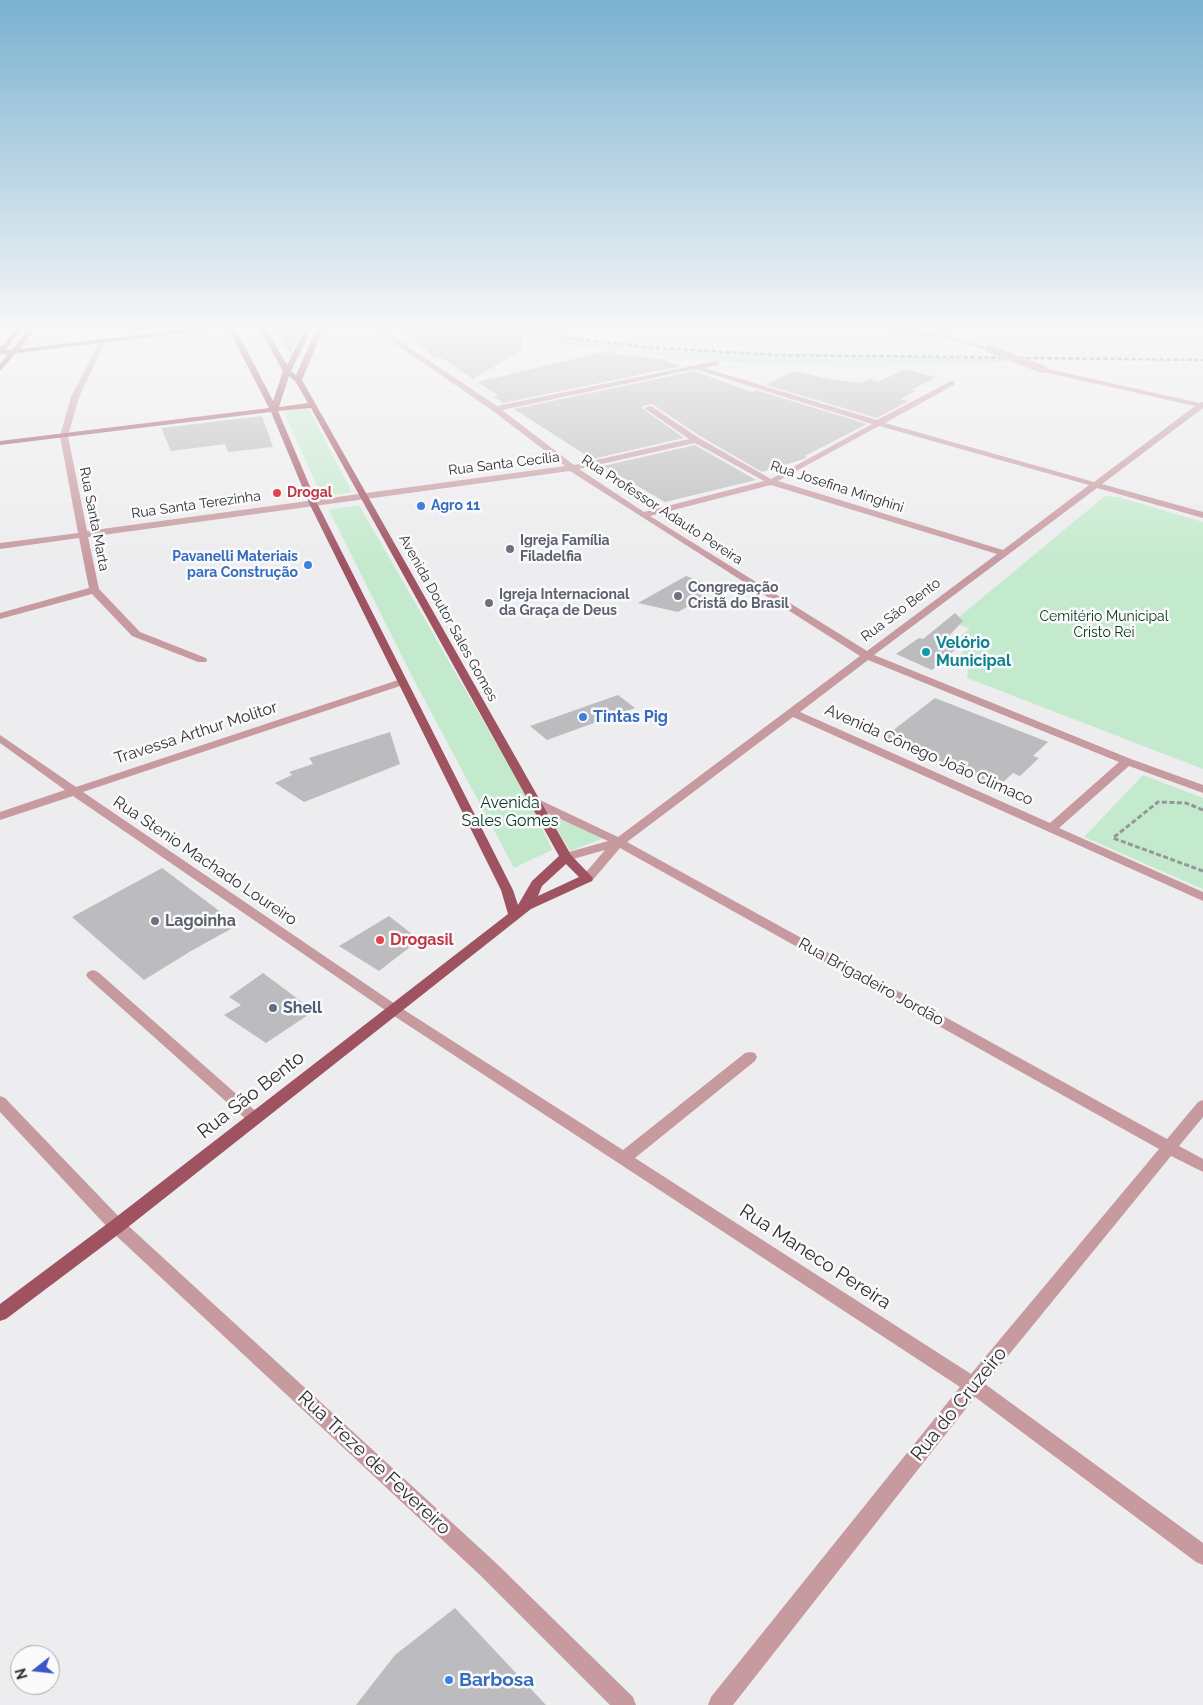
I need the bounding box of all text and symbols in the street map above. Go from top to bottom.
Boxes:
street label: Rua Santa Cecília [448,449,560,479]
street label: Rua Professor Adauto Pereira [578,452,746,568]
street label: Rua Josefina Minghini [768,457,906,517]
street label: Rua Santa Marta [76,466,112,572]
place label: Drogal [287,485,332,501]
marker: Drogal [271,487,283,499]
street label: Rua Santa Terezinha [130,488,262,522]
place label: Agro 11 [431,498,480,514]
marker: Agro 11 [415,500,427,512]
street label: Avenida Doutor Sales Gomes [395,532,501,704]
place label: Igreja Família Filadelfia [520,533,610,566]
marker: Igreja Família Filadelfia [504,543,516,555]
place label: Pavanelli Materiais para Construção [172,549,298,582]
marker: Pavanelli Materiais para Construção [302,559,314,571]
street label: Rua São Bento [858,575,944,645]
place label: Congregação Cristã do Brasil [688,580,789,612]
place label: Igreja Internacional da Graça de Deus [499,587,629,620]
marker: Congregação Cristã do Brasil [672,590,684,602]
marker: Igreja Internacional da Graça de Deus [483,597,495,609]
park label: Cemitério Municipal Cristo Rei [1039,609,1169,642]
place label: Velório Municipal [936,633,1011,671]
marker: Velório Municipal [920,646,932,658]
street label: Travessa Arthur Molitor [112,698,280,768]
street label: Avenida Cônego João Climaco [822,700,1036,810]
place label: Tintas Pig [593,707,668,727]
marker: Tintas Pig [577,711,589,723]
street label: Rua Stenio Machado Loureiro [109,792,301,930]
park label: Avenida Sales Gomes [462,793,558,831]
place label: Lagoinha [165,911,236,931]
marker: Lagoinha [149,915,161,927]
place label: Drogasil [390,930,454,950]
marker: Drogasil [374,934,386,946]
street label: Rua Brigadeiro Jordão [795,934,947,1030]
place label: Shell [283,998,322,1018]
marker: Shell [267,1002,279,1014]
street label: Rua São Bento [193,1046,309,1144]
street label: Rua Maneco Pereira [735,1200,895,1314]
street label: Rua do Cruzeiro [906,1343,1012,1465]
street label: Rua Treze de Fevereiro [293,1386,455,1540]
north arrow [10,1645,60,1695]
text: N [12,1667,31,1681]
place label: Barbosa [459,1669,534,1691]
marker: Barbosa [443,1674,455,1686]

